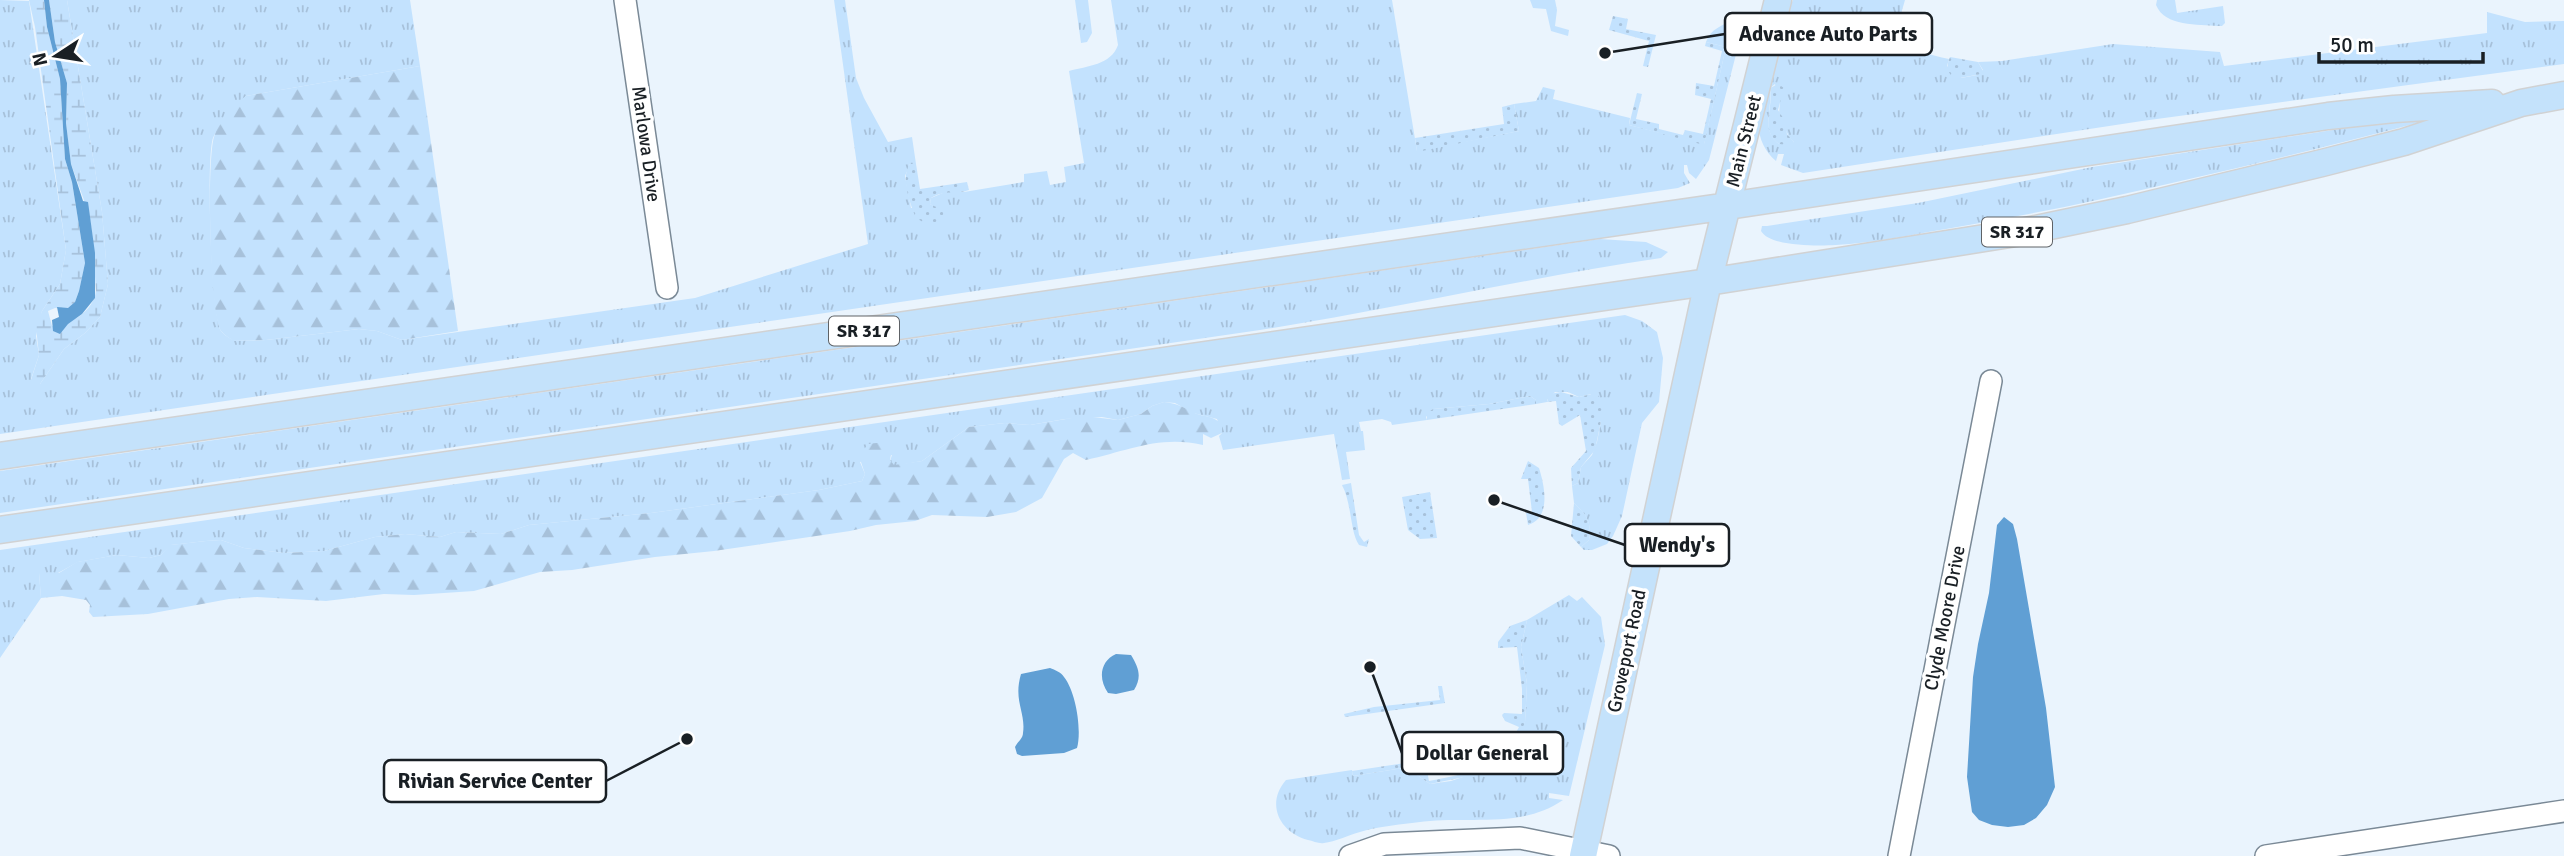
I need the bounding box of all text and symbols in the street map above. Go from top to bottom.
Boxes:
callout: Advance Auto Parts [1725,13,1932,55]
north arrow [21,21,91,91]
text: Advance Auto Parts [1739,21,1917,47]
scale bar [2319,21,2484,65]
text: 50 m [2330,32,2374,58]
text: N [27,50,53,68]
street label: Marlowa Drive [626,84,666,204]
street label: Main Street [1721,92,1767,190]
road number: SR 317 [1982,218,2052,246]
road number: SR 317 [829,316,899,346]
callout: Wendy's [1625,524,1729,566]
text: Wendy's [1639,532,1715,558]
street label: Clyde Moore Drive [1919,543,1971,693]
street label: Groveport Road [1602,587,1652,715]
callout: Dollar General [1402,732,1563,774]
text: Dollar General [1415,740,1549,766]
callout: Rivian Service Center [384,760,606,802]
text: Rivian Service Center [398,768,593,794]

